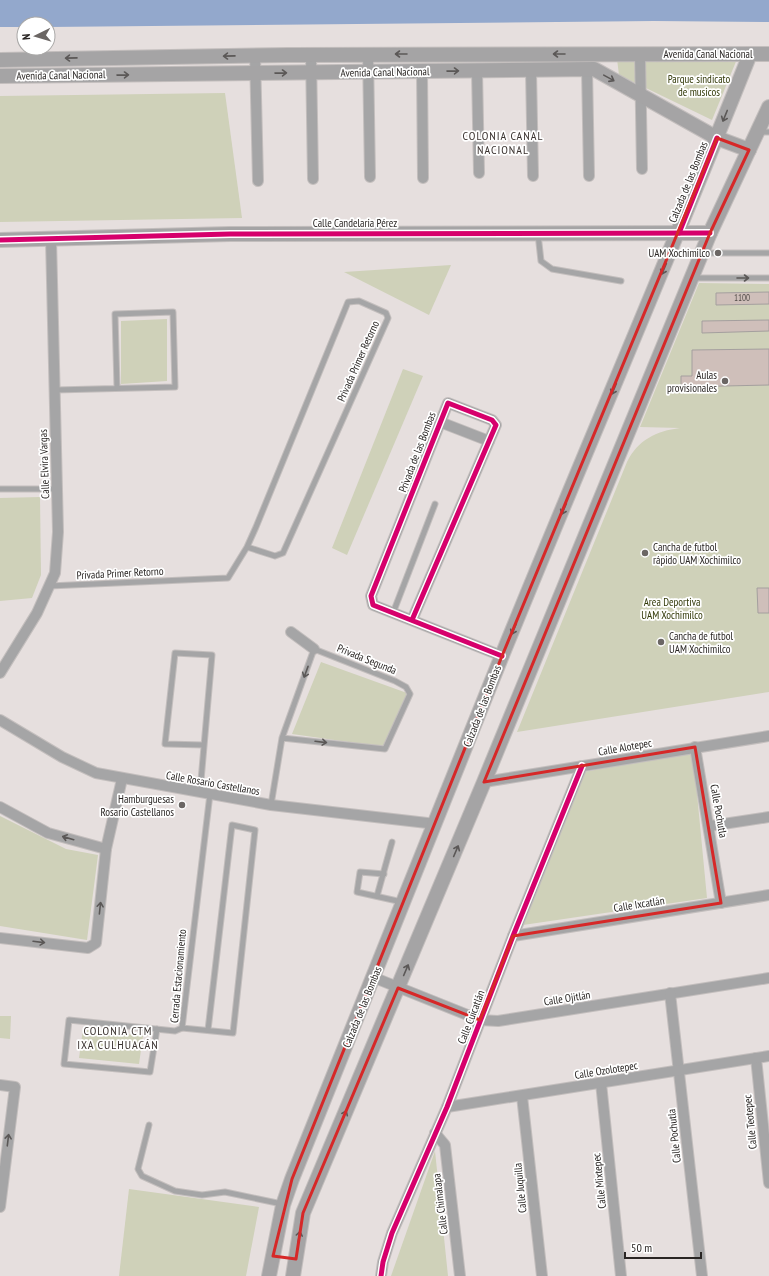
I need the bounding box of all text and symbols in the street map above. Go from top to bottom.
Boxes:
north arrow [16,16,56,56]
text: N [19,33,33,40]
street label: Avenida Canal Nacional [664,47,753,61]
one-way arrow [395,50,408,58]
one-way arrow [553,50,566,58]
one-way arrow [223,52,236,59]
one-way arrow [65,54,78,62]
street label: Avenida Canal Nacional [340,64,430,80]
street label: Avenida Canal Nacional [16,67,106,83]
one-way arrow [446,67,459,75]
one-way arrow [274,69,287,77]
one-way arrow [116,71,129,78]
park label: Parque sindicato de musicos [668,72,731,99]
one-way arrow [603,74,615,82]
one-way arrow [721,110,729,122]
district label: COLONIA CANAL NACIONAL [463,128,543,157]
street label: Calzada de las Bombas [665,139,711,225]
street label: Calle Candelaria Pérez [313,216,397,230]
place label: UAM Xochimilco [648,246,710,260]
marker: UAM Xochimilco [713,248,723,258]
one-way arrow [659,263,667,275]
one-way arrow [736,274,749,282]
house number: 1100 [734,292,750,303]
street label: Privada Primer Retorno [334,318,382,404]
place label: Aulas provisionales [667,368,717,395]
marker: Aulas provisionales [720,376,730,386]
one-way arrow [609,383,617,395]
street label: Privada de las Bombas [395,410,439,494]
street label: Calle Elvira Vargas [36,429,52,499]
one-way arrow [559,502,567,514]
place label: Cancha de futbol rápido UAM Xochimilco [653,540,741,567]
marker: Cancha de futbol rápido UAM Xochimilco [640,548,650,558]
street label: Privada Primer Retorno [76,564,164,582]
park label: Area Deportiva UAM Xochimilco [641,595,703,622]
one-way arrow [509,622,517,634]
place label: Cancha de futbol UAM Xochimilco [669,629,733,656]
marker: Cancha de futbol UAM Xochimilco [656,637,666,647]
street label: Privada Segunda [335,641,399,677]
street label: Calzada de las Bombas [460,663,504,749]
one-way arrow [302,665,310,677]
street label: Calle Alotepec [597,735,653,759]
one-way arrow [314,739,327,746]
street label: Calle Rosario Castellanos [165,768,261,798]
street label: Calle Pochutla [707,783,731,839]
place label: Hamburguesas Rosario Castellanos [100,792,174,819]
marker: Hamburguesas Rosario Castellanos [177,800,187,810]
one-way arrow [62,834,75,842]
one-way arrow [452,845,460,857]
street label: Calle Ixcatlán [613,893,666,915]
one-way arrow [96,902,103,915]
street label: Cerrada Estacionamiento [167,928,189,1023]
one-way arrow [32,939,45,946]
street label: Calzada de las Bombas [339,964,385,1050]
one-way arrow [402,965,410,977]
street label: Calle Ojitlán [543,987,591,1009]
street label: Calle Cuicatlán [454,988,488,1046]
district label: COLONIA CTM IXA CULHUACÁN [77,1023,159,1052]
street label: Calle Ozolotepec [573,1058,639,1082]
street label: Calle Teotepec [740,1094,760,1150]
street label: Calle Pochutla [664,1108,684,1164]
one-way arrow [341,1111,348,1123]
one-way arrow [5,1134,12,1147]
street label: Calle Mixtepec [589,1152,609,1210]
street label: Calle Juquilla [510,1162,530,1214]
street label: Calle Chimalapa [429,1173,451,1235]
one-way arrow [295,1231,303,1244]
scale bar [625,1234,701,1260]
text: 50 m [631,1240,652,1255]

